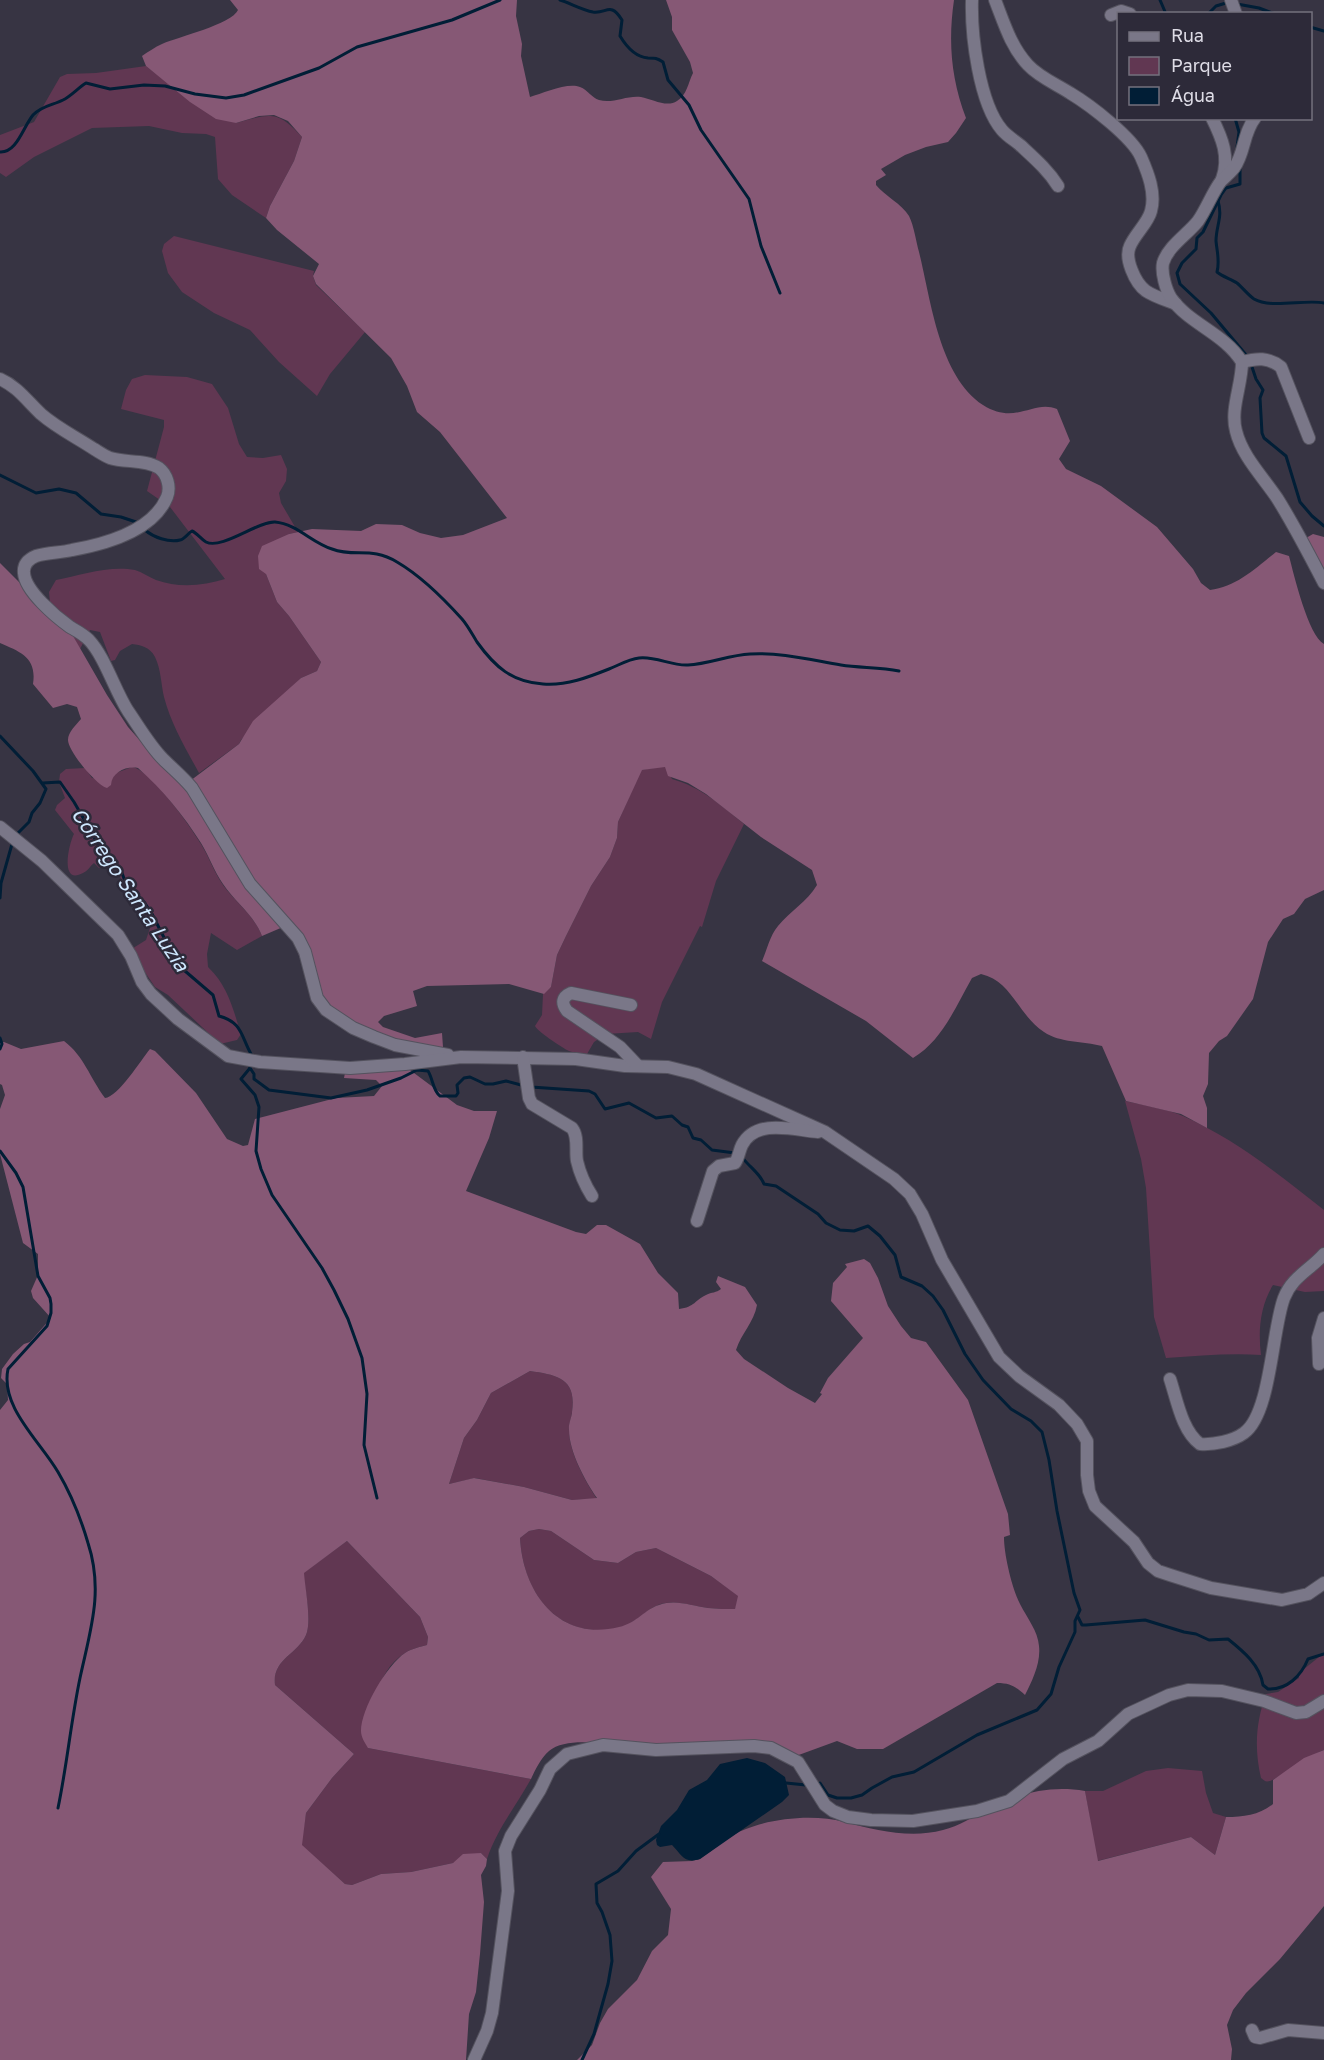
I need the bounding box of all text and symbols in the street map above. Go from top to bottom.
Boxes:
legend [1117,12,1312,120]
text: Rua [1171,24,1204,46]
text: Parque [1171,54,1232,76]
text: Água [1171,84,1215,106]
water label: Córrego Santa Luzia [66,803,195,977]

